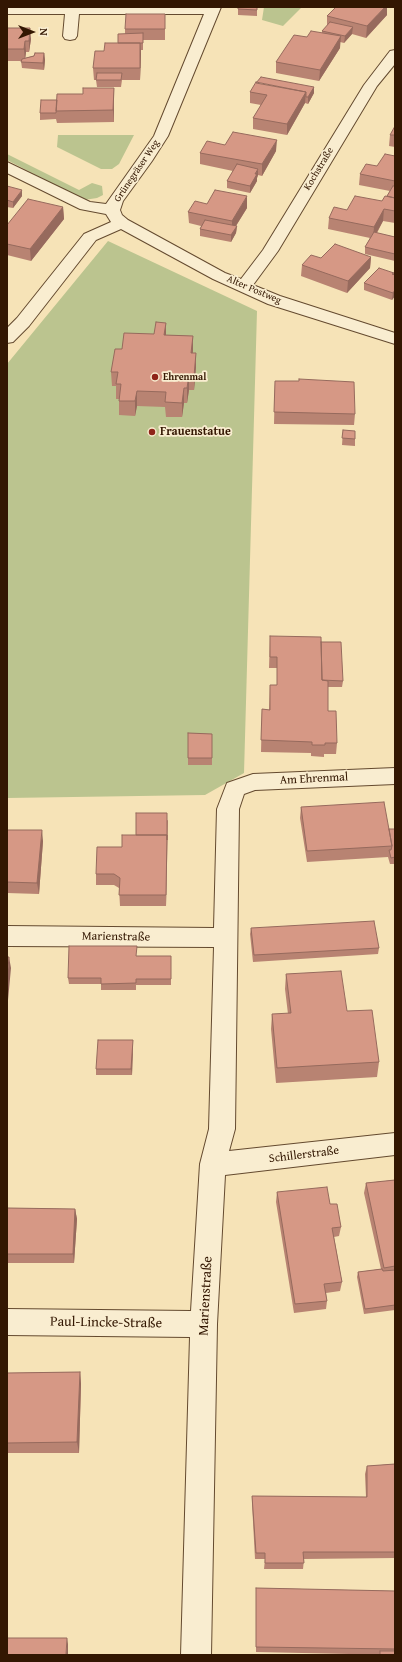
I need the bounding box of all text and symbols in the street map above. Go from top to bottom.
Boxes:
north arrow [12,12,52,52]
text: N [36,28,52,36]
street label: Grünegräser Weg [112,138,162,204]
street label: Kochstraße [302,145,336,193]
street label: Alter Postweg [225,273,283,307]
place label: Ehrenmal [163,371,206,383]
marker: Ehrenmal [150,372,160,382]
place label: Frauenstatue [160,425,231,439]
marker: Frauenstatue [147,427,157,437]
street label: Am Ehrenmal [279,770,349,788]
street label: Marienstraße [82,929,150,945]
street label: Schillerstraße [268,1144,340,1166]
street label: Marienstraße [196,1256,216,1336]
street label: Paul-Lincke-Straße [50,1314,162,1332]

